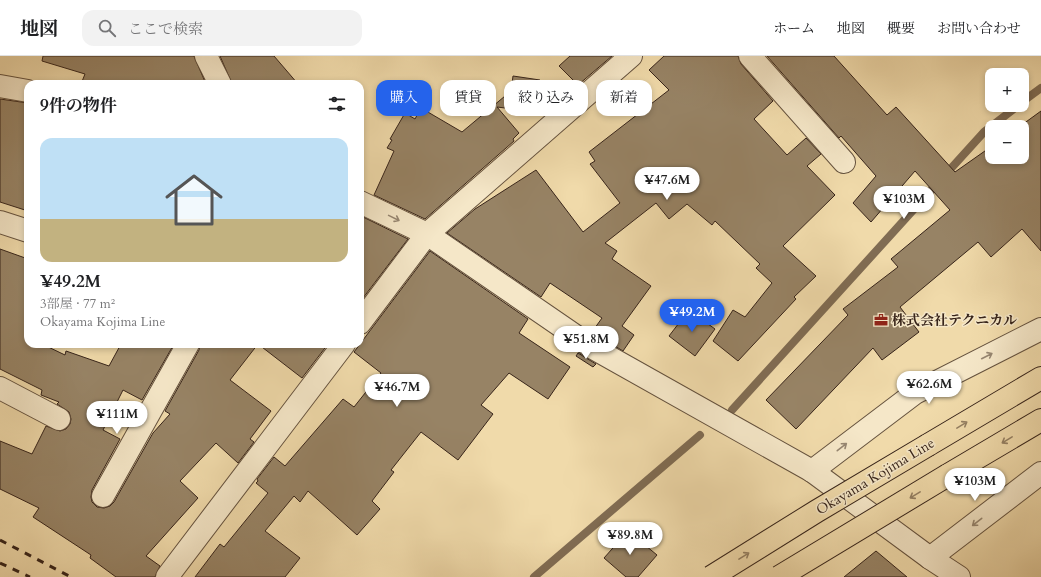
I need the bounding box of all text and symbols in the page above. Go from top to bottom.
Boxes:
search box [82,10,362,46]
text: 地図 [20,16,58,42]
icon: search [96,17,118,39]
text: ここで検索 [128,19,203,39]
text: ホーム [773,19,815,38]
text: 地図 [837,19,865,38]
text: 概要 [887,19,915,38]
text: お問い合わせ [937,19,1021,38]
map controls [985,68,1029,164]
button: + [985,68,1029,112]
chip: 購入 [376,80,432,116]
chip: 賃貸 [440,80,496,116]
chip: 絞り込み [504,80,588,116]
chip: 新着 [596,80,652,116]
icon: filters [326,93,348,115]
text: 9件の物件 [40,94,117,117]
button: − [985,120,1029,164]
icon: home [158,164,230,236]
pin: ¥47.6M [634,167,700,201]
text: ¥47.6M [644,171,690,189]
pin: ¥103M [876,186,932,220]
text: ¥103M [883,190,925,208]
one-way arrow [387,215,399,222]
text: ¥49.2M [40,270,101,293]
text: 3部屋 · 77 m² [40,295,115,313]
pin: ¥49.2M [659,299,725,333]
text: ¥49.2M [669,303,715,321]
place label: 株式会社テクニカル [892,311,1017,330]
office icon: 株式会社テクニカル [873,312,889,328]
text: Okayama Kojima Line [40,313,165,331]
pin: ¥51.8M [553,326,619,360]
text: ¥51.8M [563,330,609,348]
one-way arrow [981,352,993,359]
pin: ¥62.6M [896,371,962,405]
pin: ¥46.7M [364,374,430,408]
text: ¥62.6M [906,375,952,393]
text: ¥46.7M [374,378,420,396]
pin: ¥111M [89,401,145,435]
text: ¥111M [96,405,138,423]
one-way arrow [956,420,968,428]
street label: Okayama Kojima Line [813,434,938,519]
one-way arrow [1002,436,1014,444]
one-way arrow [837,443,848,452]
pin: ¥103M [947,468,1003,502]
text: ¥103M [954,472,996,490]
one-way arrow [910,491,921,499]
one-way arrow [971,518,982,526]
pin: ¥89.8M [597,522,663,556]
text: ¥89.8M [607,526,653,544]
one-way arrow [738,552,749,560]

